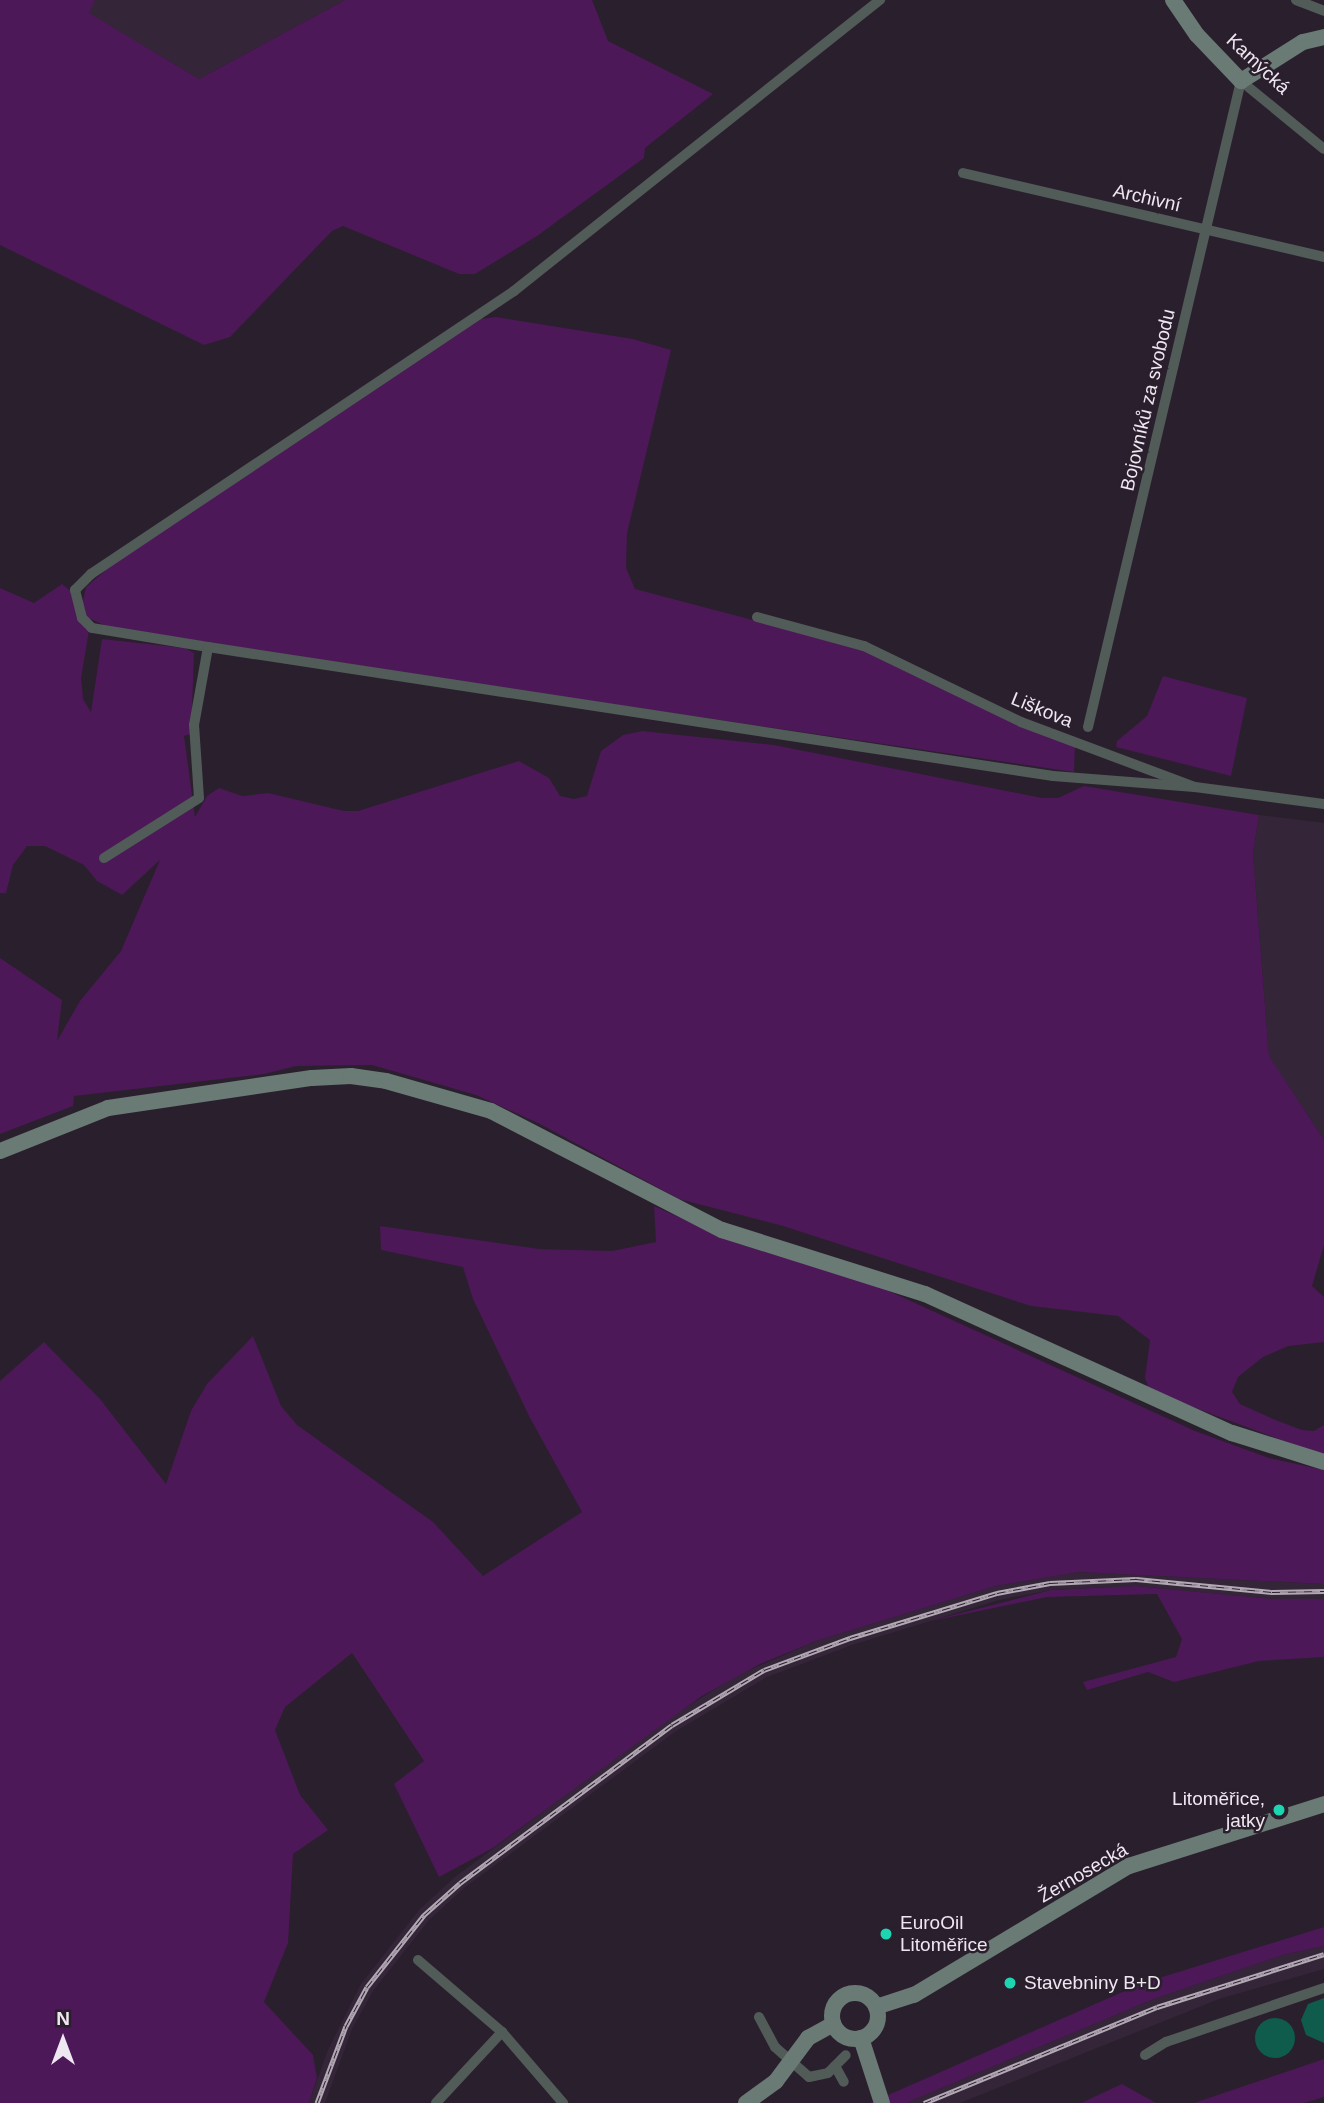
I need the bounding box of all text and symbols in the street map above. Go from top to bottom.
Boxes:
street label: Kamýcká [1222,29,1294,99]
street label: Archivní [1111,179,1183,217]
street label: Bojovníků za svobodu [1116,307,1180,493]
street label: Liškova [1008,687,1076,733]
place label: Litoměřice, jatky [1172,1788,1265,1832]
marker: Litoměřice, jatky [1271,1802,1287,1818]
street label: Žernosecká [1034,1838,1132,1908]
place label: EuroOil Litoměřice [900,1912,988,1956]
marker: EuroOil Litoměřice [878,1926,894,1942]
place label: Stavebniny B+D [1024,1972,1161,1994]
marker: Stavebniny B+D [1002,1975,1018,1991]
north arrow [28,2005,98,2075]
text: N [56,2008,70,2029]

